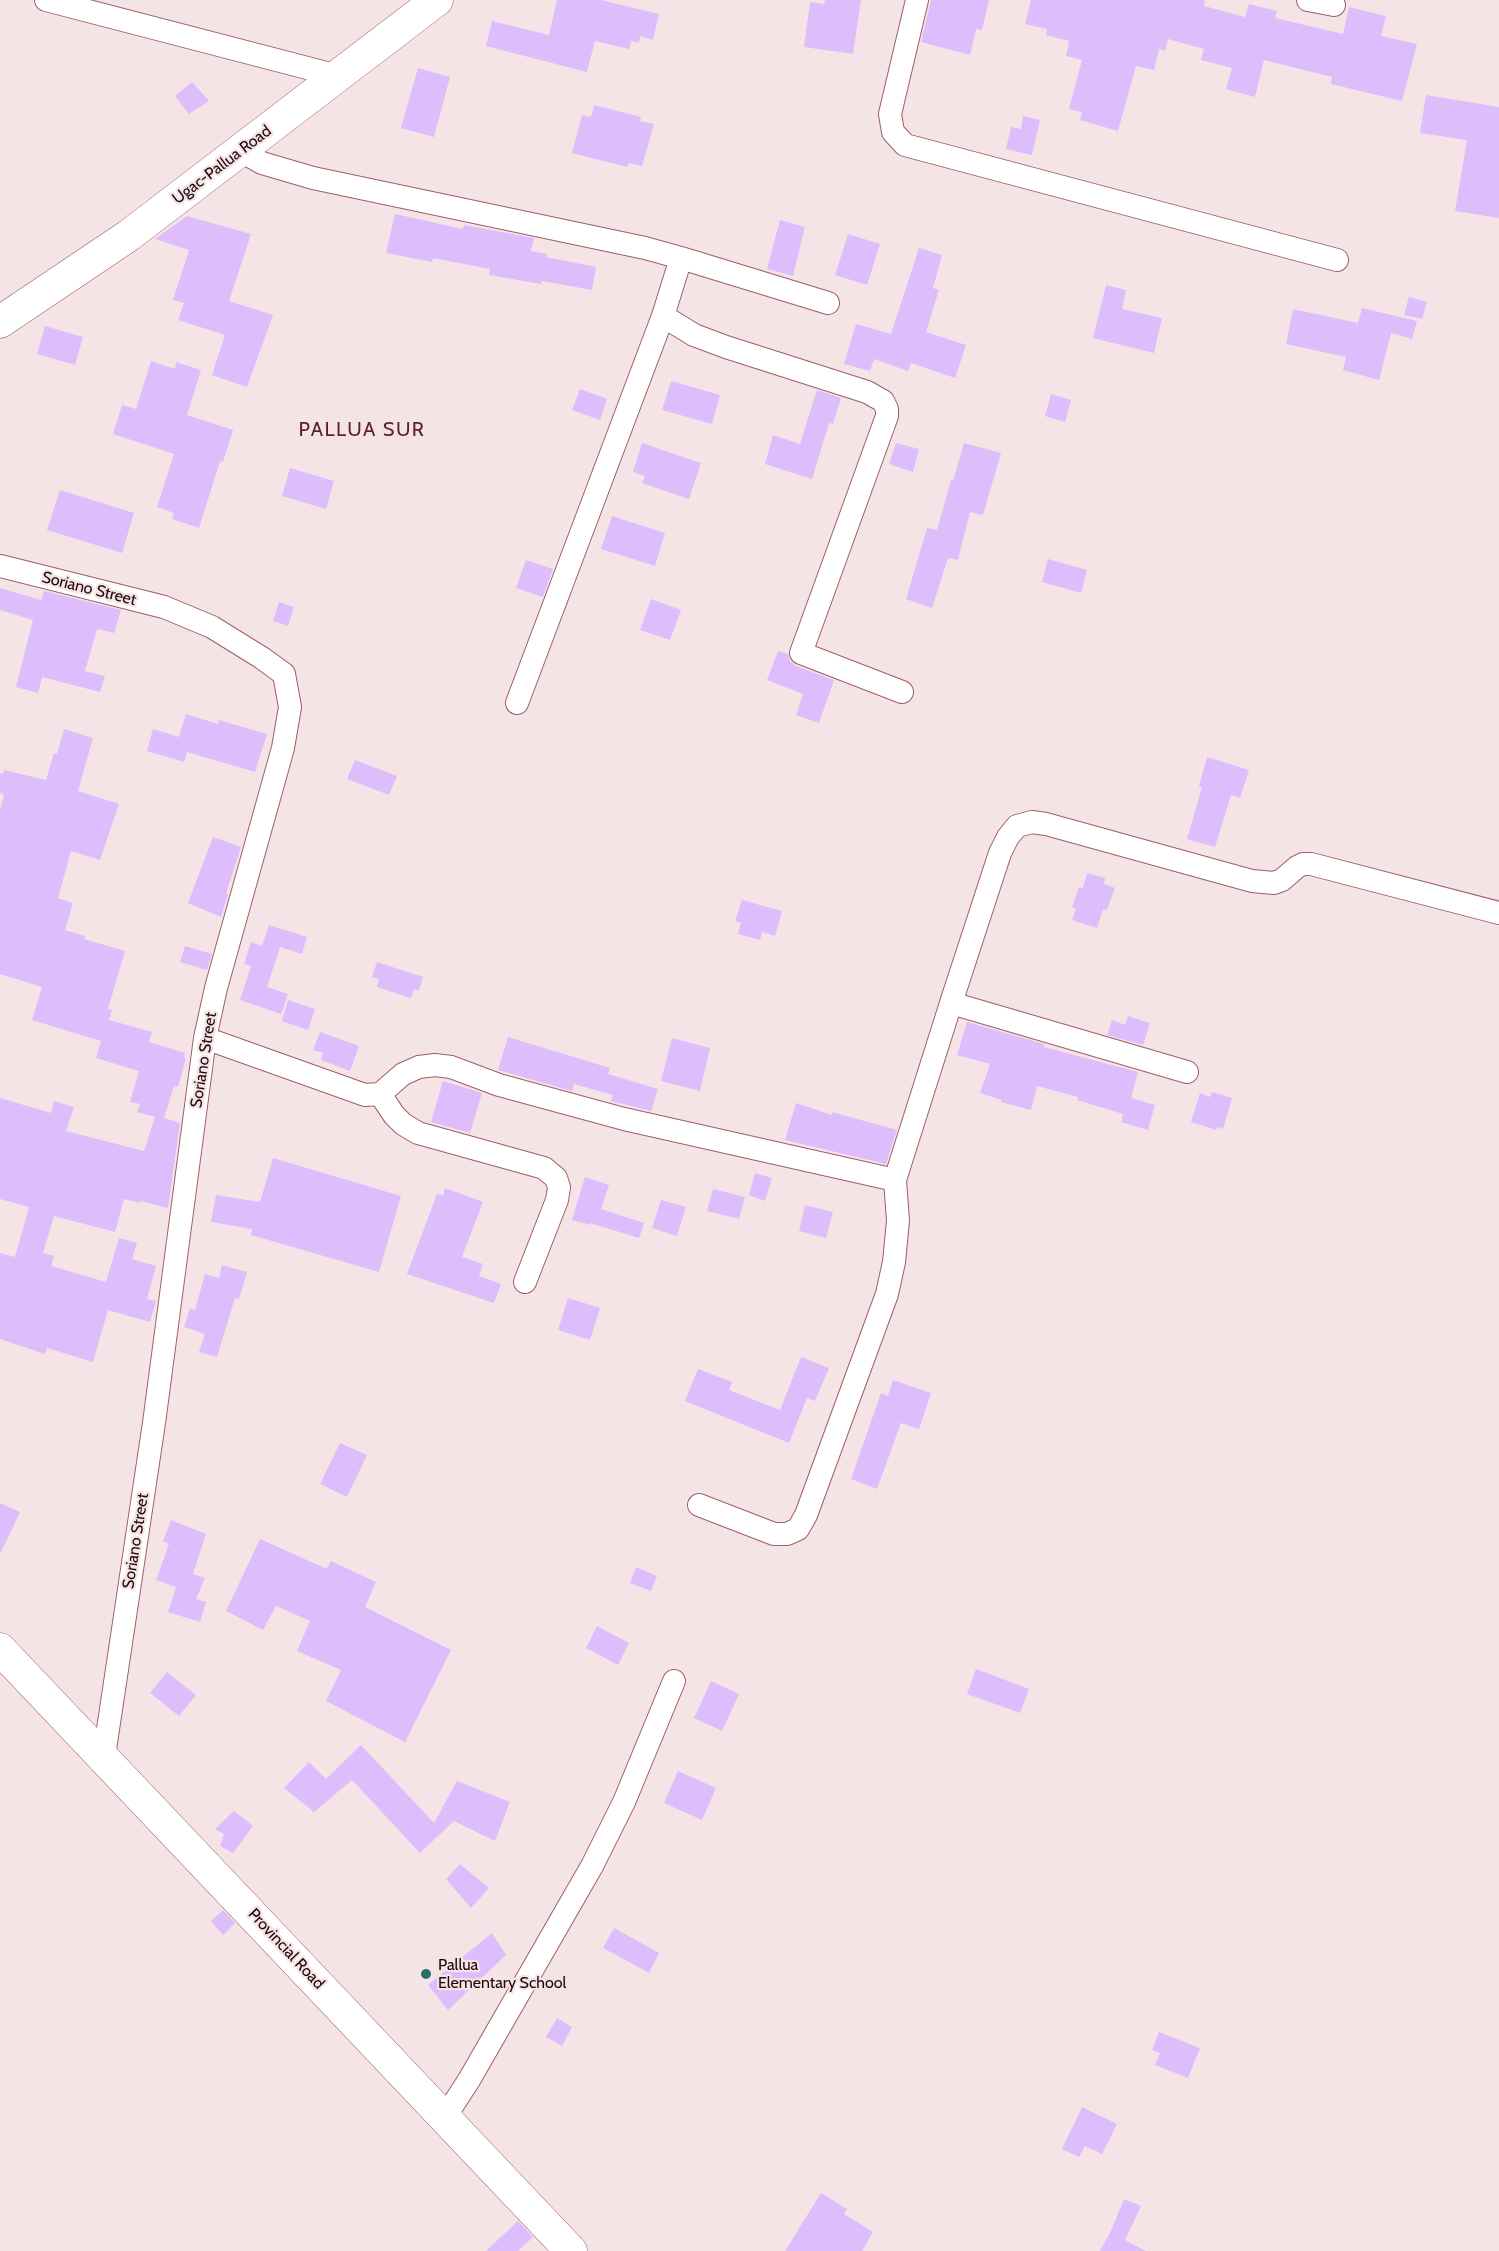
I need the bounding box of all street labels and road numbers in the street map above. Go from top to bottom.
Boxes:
street label: Ugac-Pallua Road [169,122,275,208]
street label: Soriano Street [40,568,138,610]
street label: Soriano Street [187,1011,221,1109]
street label: Soriano Street [119,1492,153,1590]
street label: Provincial Road [244,1905,328,1993]

